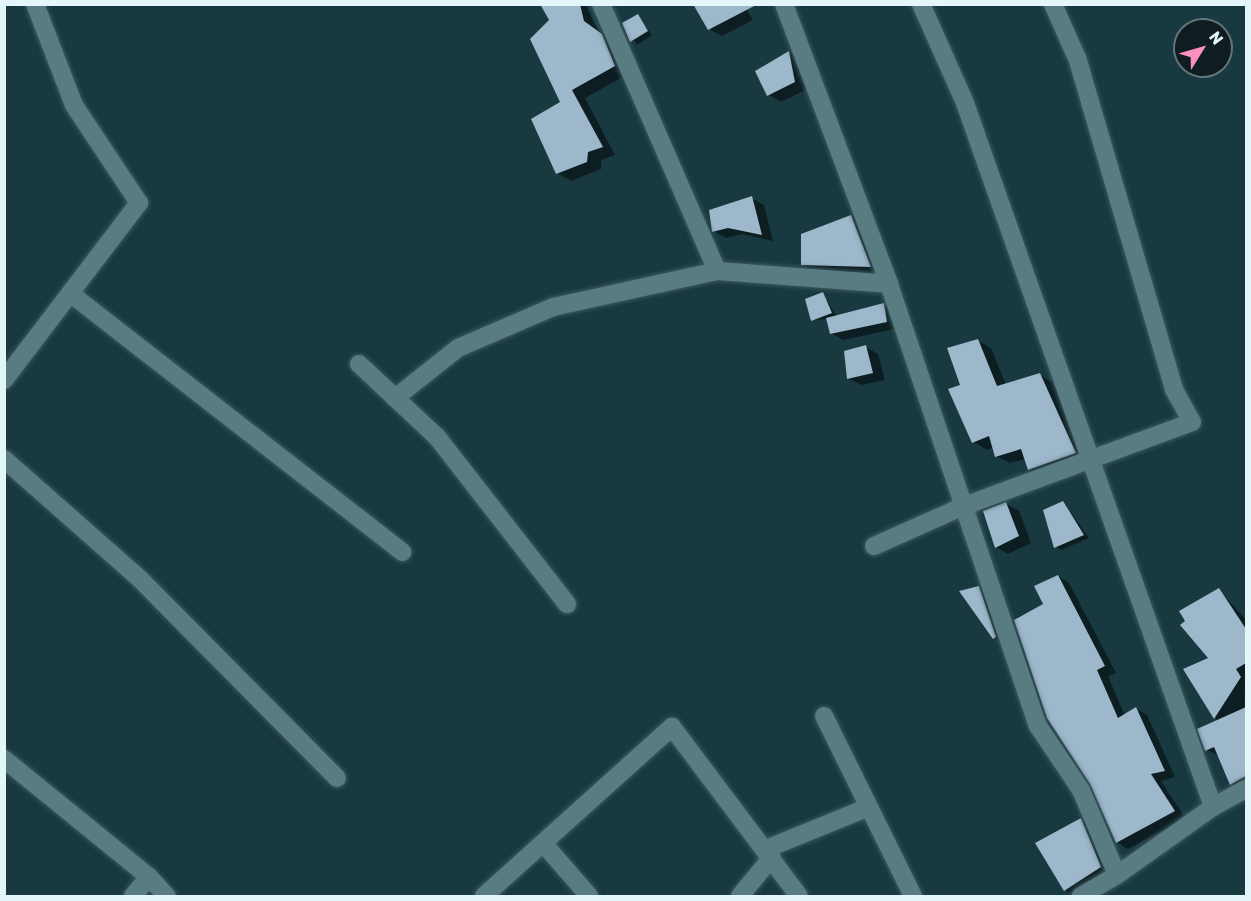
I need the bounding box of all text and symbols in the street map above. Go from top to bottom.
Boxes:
north arrow [1173,18,1233,78]
text: N [1205,28,1227,48]

